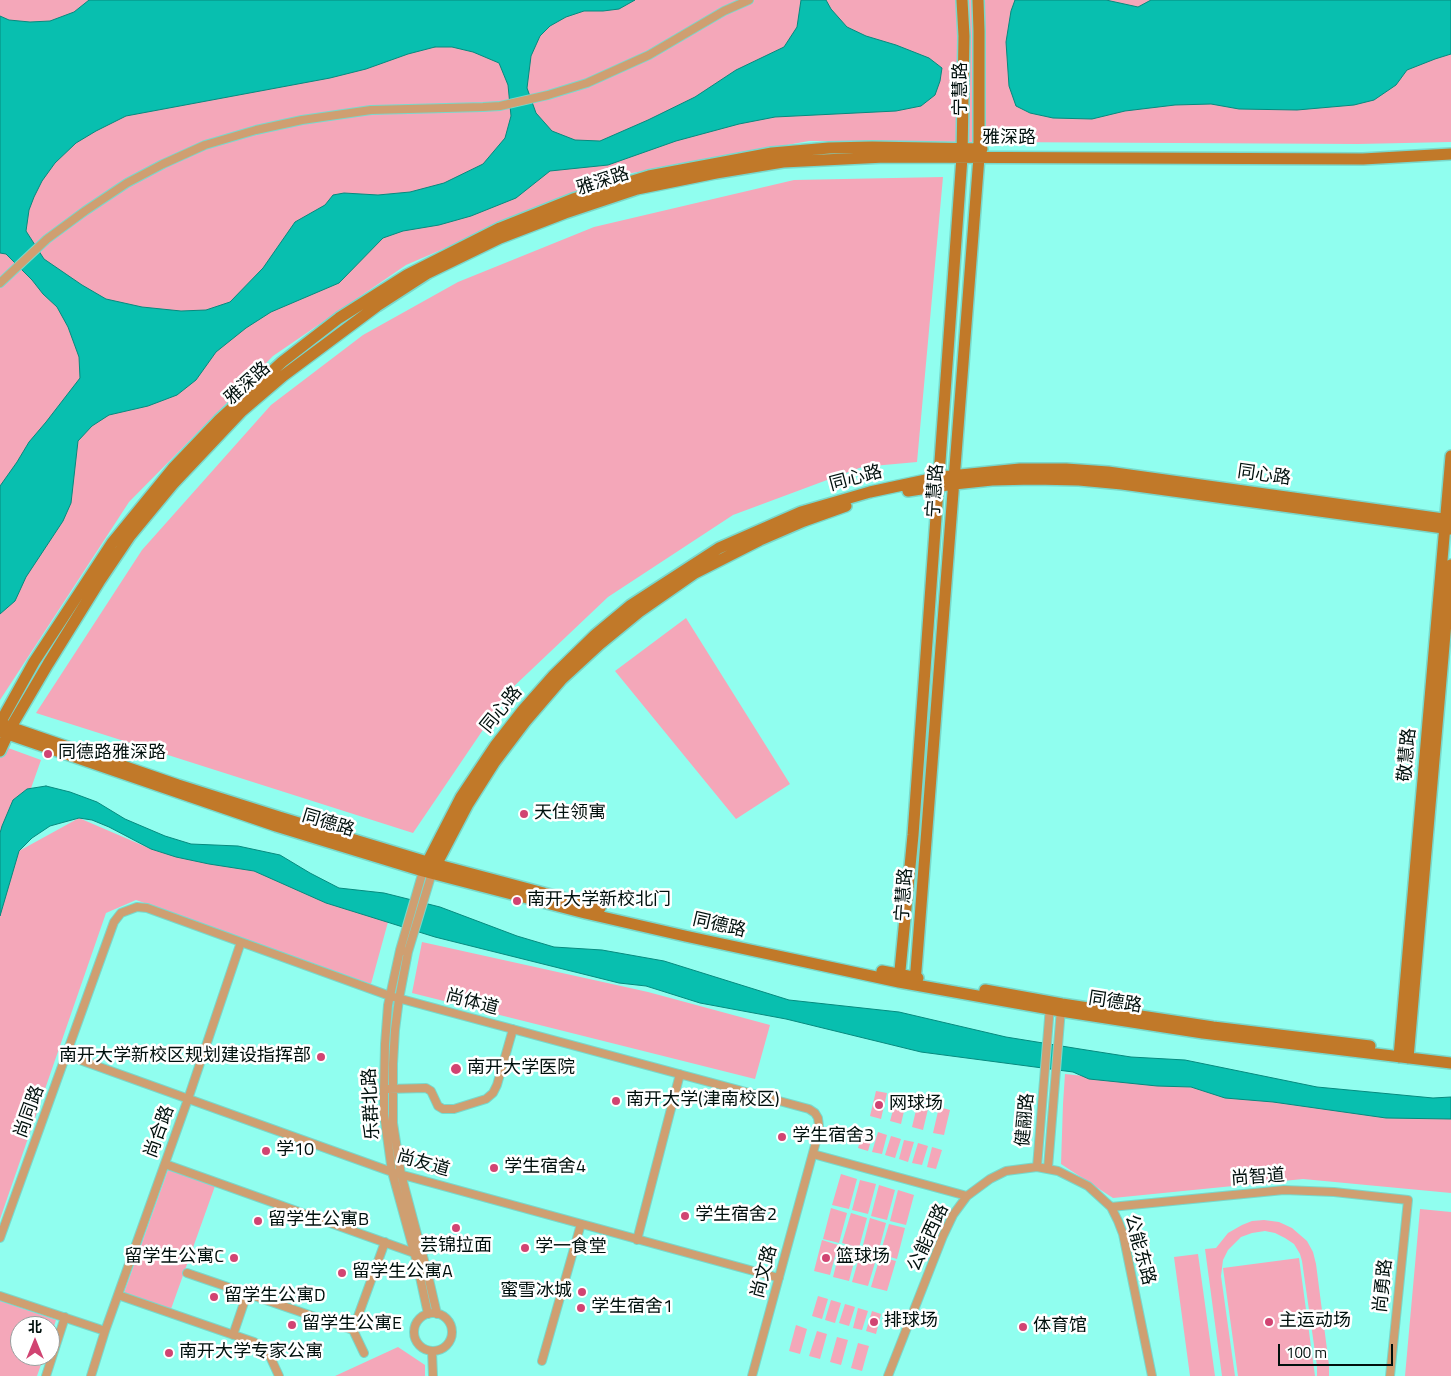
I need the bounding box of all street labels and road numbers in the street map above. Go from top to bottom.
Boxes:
street label: 宁慧路 [951,62,973,116]
street label: 雅深路 [982,128,1036,150]
street label: 雅深路 [574,163,632,201]
street label: 雅深路 [221,358,275,410]
street label: 同心路 [827,462,885,496]
street label: 同心路 [1236,462,1292,490]
street label: 宁慧路 [923,463,949,519]
street label: 同心路 [477,682,527,738]
street label: 敬慧路 [1395,727,1421,783]
street label: 同德路 [299,806,357,842]
street label: 宁慧路 [892,867,918,923]
street label: 同德路 [690,909,748,943]
street label: 尚体道 [443,986,501,1020]
street label: 同德路 [1087,988,1143,1018]
street label: 乐群北路 [359,1067,385,1141]
street label: 尚同路 [11,1083,49,1141]
street label: 健翮路 [1013,1092,1039,1148]
street label: 尚合路 [141,1103,179,1161]
street label: 尚友道 [394,1146,452,1182]
street label: 尚智道 [1230,1165,1286,1191]
street label: 公能西路 [904,1201,954,1275]
street label: 公能东路 [1119,1212,1159,1288]
street label: 尚文路 [748,1243,782,1301]
street label: 尚勇路 [1370,1258,1398,1314]

